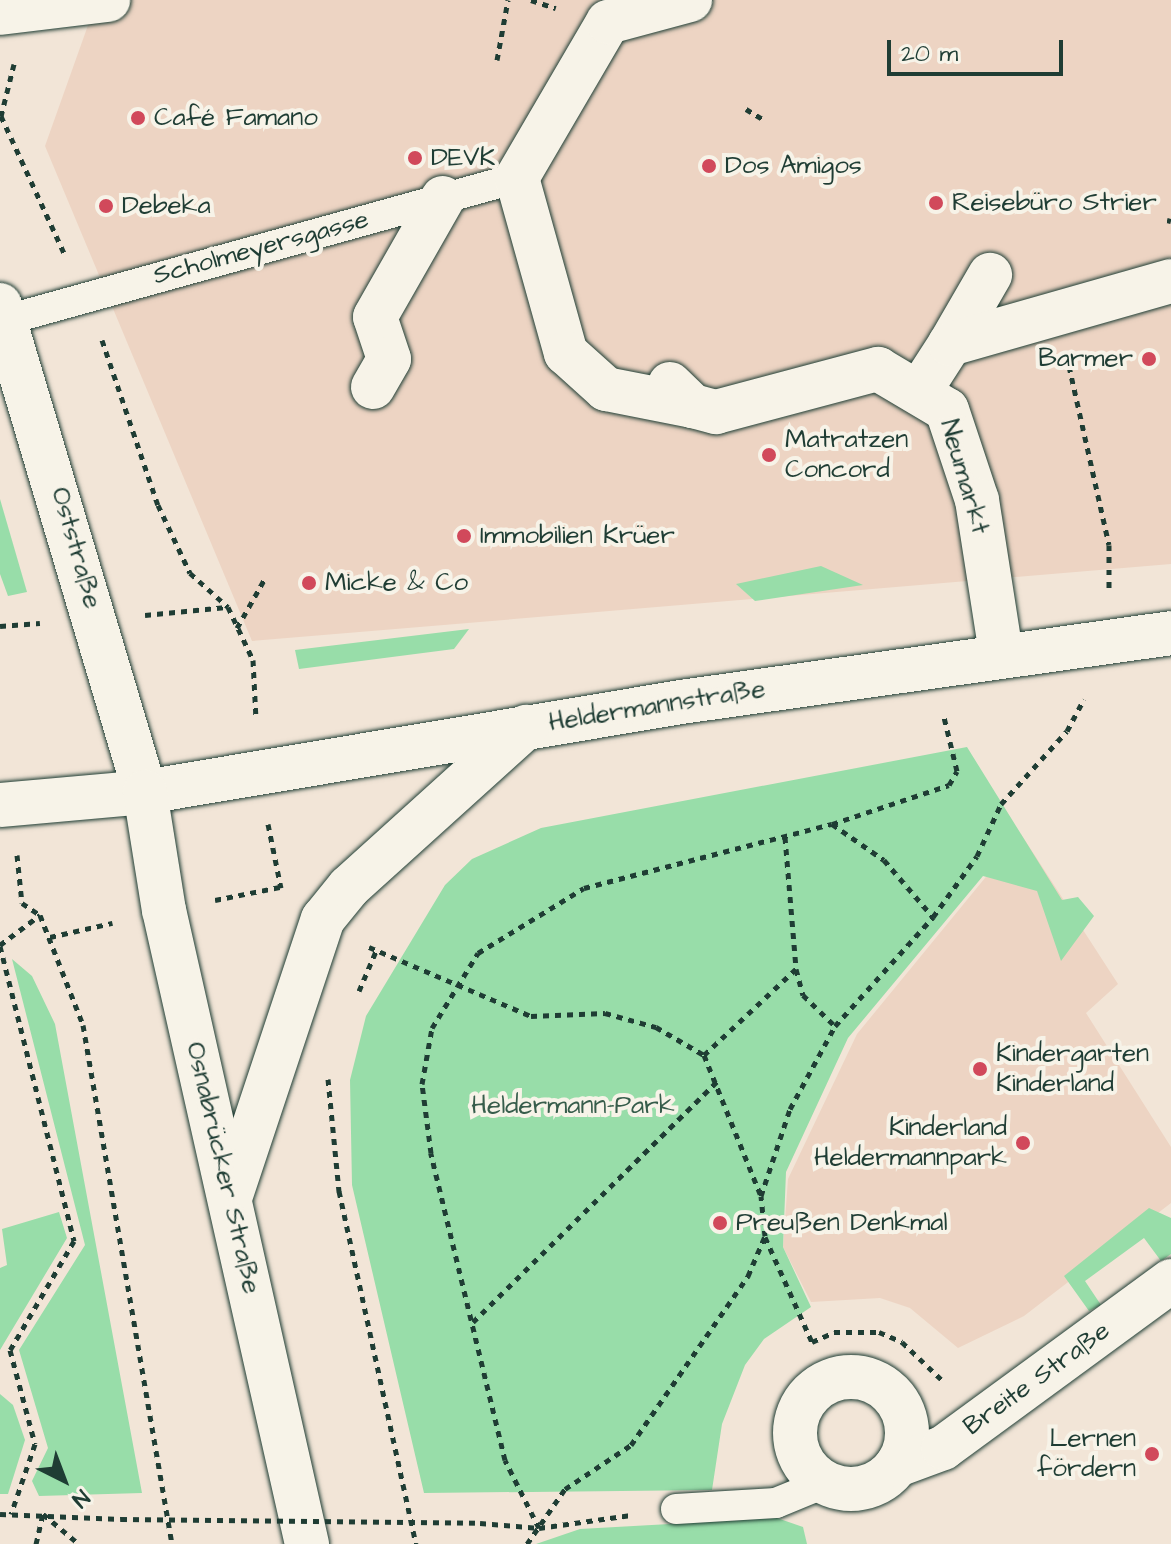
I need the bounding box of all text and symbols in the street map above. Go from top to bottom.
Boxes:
scale bar [891,24,1067,74]
text: 20 m [901,37,958,71]
place label: Café Famano [154,102,318,134]
marker: Café Famano [129,109,147,127]
place label: DEVK [431,142,495,174]
marker: DEVK [406,149,424,167]
place label: Dos Amigos [725,150,862,182]
marker: Dos Amigos [700,157,718,175]
place label: Reisebüro Strier [952,187,1157,219]
place label: Debeka [122,190,211,222]
marker: Reisebüro Strier [927,194,945,212]
marker: Debeka [97,197,115,215]
street label: Scholmeyersgasse [150,204,372,292]
place label: Barmer [1038,343,1133,375]
marker: Barmer [1140,350,1158,368]
street label: Neumarkt [933,416,995,538]
place label: Matratzen Concord [785,424,908,486]
marker: Matratzen Concord [760,446,778,464]
street label: Oststraße [44,484,108,612]
place label: Immobilien Krüer [480,520,675,552]
marker: Immobilien Krüer [455,527,473,545]
place label: Micke & Co [325,567,468,599]
marker: Micke & Co [300,574,318,592]
street label: Heldermannstraße [547,673,767,739]
place label: Kindergarten Kinderland [996,1038,1149,1100]
street label: Osnabrücker Straße [179,1039,267,1297]
marker: Kindergarten Kinderland [971,1060,989,1078]
park label: Heldermann-Park [471,1090,675,1122]
place label: Kinderland Heldermannpark [814,1112,1007,1174]
marker: Kinderland Heldermannpark [1014,1134,1032,1152]
place label: Preußen Denkmal [736,1207,948,1239]
marker: Preußen Denkmal [711,1214,729,1232]
street label: Breite Straße [958,1315,1116,1443]
place label: Lernen fördern [1037,1423,1136,1484]
north arrow [24,1440,104,1520]
marker: Lernen fördern [1143,1445,1161,1463]
text: N [65,1482,96,1514]

